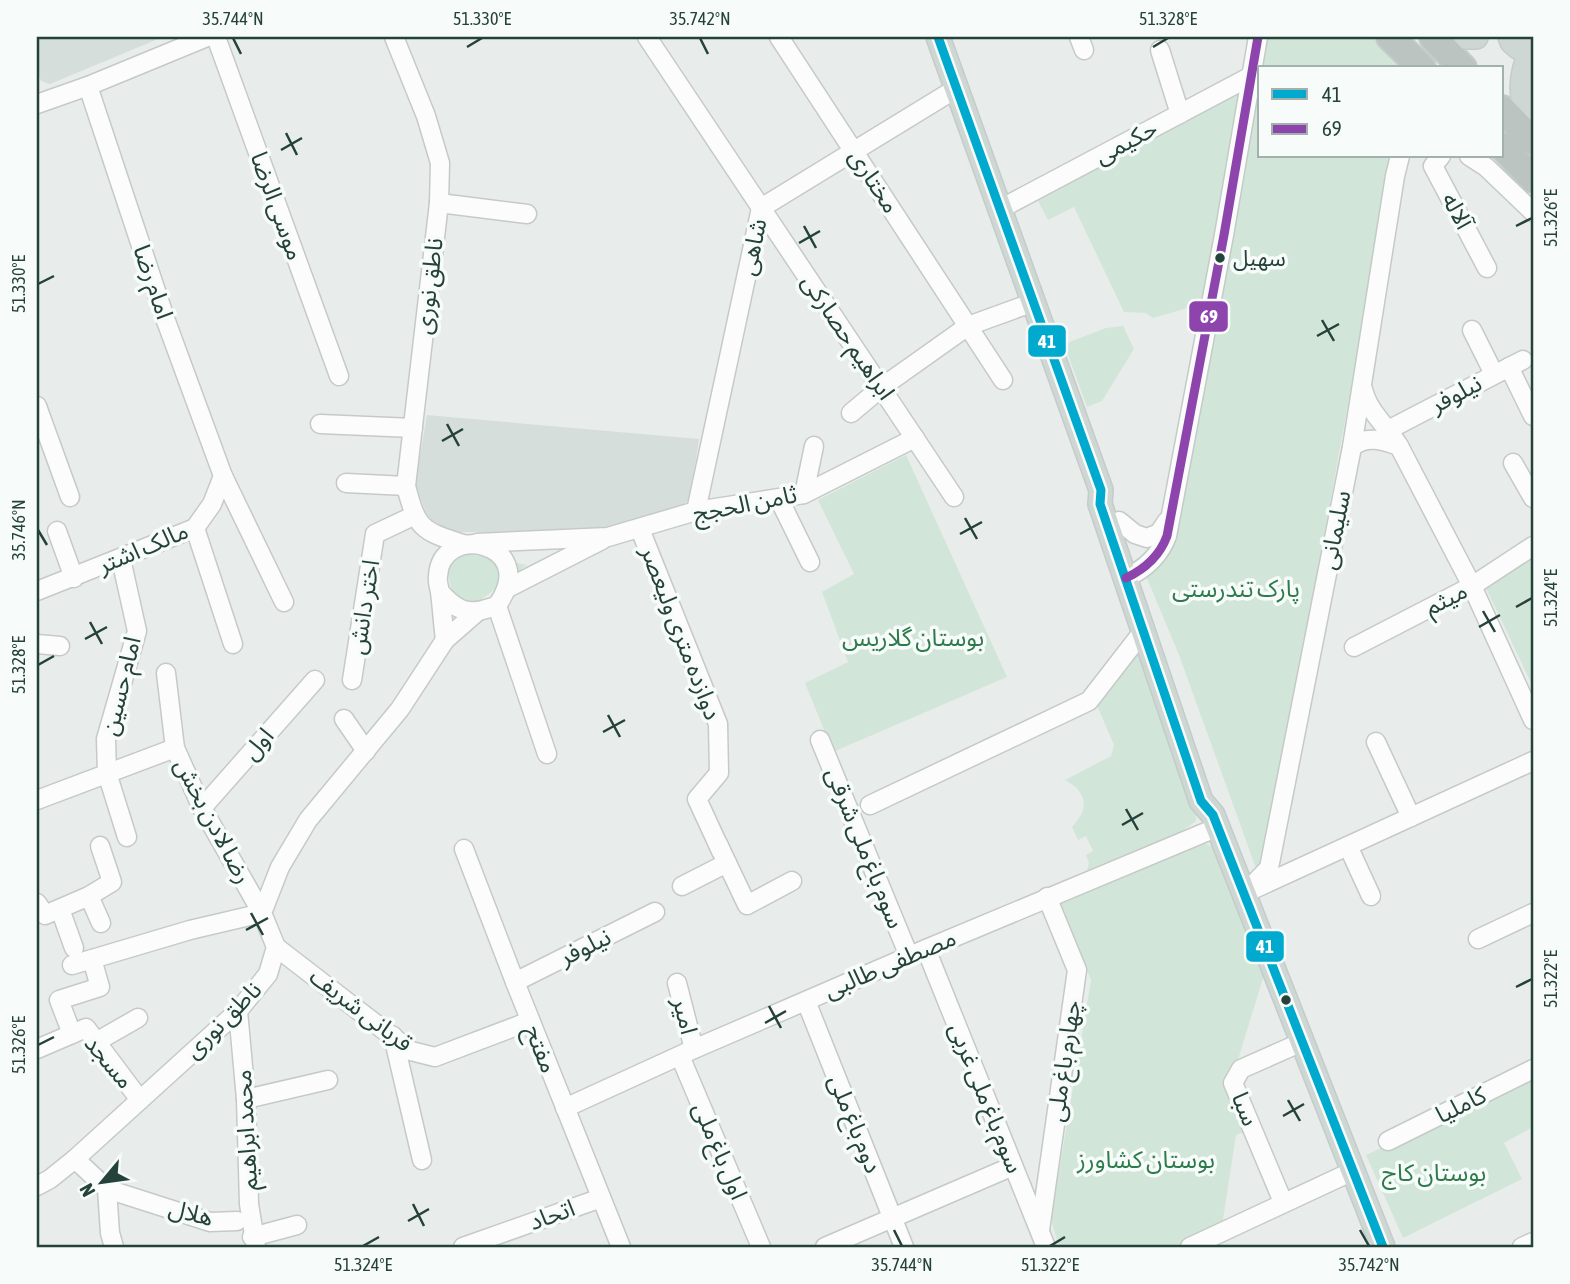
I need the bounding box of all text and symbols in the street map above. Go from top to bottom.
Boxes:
text: 35.744°N [202,8,264,29]
text: 51.330°E [453,8,511,29]
text: 35.742°N [669,8,731,29]
text: 51.328°E [1139,8,1197,29]
legend [1258,66,1504,158]
text: 41 [1322,82,1342,106]
street label: حکیمی [1090,114,1162,169]
text: 69 [1322,116,1342,140]
street label: مختاری [843,144,905,218]
street label: موسی الرضا [245,148,309,264]
street label: آلاله [1437,188,1479,235]
text: 51.326°E [1540,189,1561,247]
street label: شاهی [733,216,772,278]
street label: ناطق نوری [409,236,450,336]
street label: امام رضا [123,241,179,324]
place label: سهیل [1233,245,1286,271]
marker: سهیل [1213,251,1227,265]
text: 51.330°E [8,255,29,313]
street label: ابراهیم حصارکی [793,269,900,407]
line badge: 69 [1188,300,1229,333]
text: 69 [1200,305,1218,327]
line badge: 41 [1027,324,1067,358]
text: 41 [1037,330,1056,352]
street label: نیلوفر [1425,369,1486,420]
street label: ثامن الحجج [690,480,800,531]
street label: سلیمانی [1314,488,1356,572]
text: 35.746°N [8,499,29,561]
street label: مالک اشتر [93,516,192,580]
street label: دوازده متری ولیعصر [635,541,727,724]
street label: اختر دانش [343,558,385,656]
text: 51.324°E [1540,569,1561,627]
park label: پارک تندرستی [1172,575,1300,604]
street label: میثم [1420,577,1473,624]
park label: بوستان گلاریس [842,624,984,652]
street label: امام حسین [95,634,151,739]
text: 51.328°E [8,636,29,694]
street label: اول [237,722,279,766]
street label: رضا لادن بخش [168,754,258,888]
street label: سوم باغ ملی شرقی [816,764,910,934]
street label: نیلوفر [554,923,615,972]
street label: مصطفی طالبی [820,924,960,1004]
line badge: 41 [1245,930,1285,963]
text: 41 [1255,935,1274,957]
text: 51.322°E [1540,950,1561,1008]
street label: قربانی شریف [304,962,418,1058]
street label: ناطق نوری [179,976,268,1065]
unlabelled marker [1279,993,1293,1007]
street label: امیر [667,994,703,1037]
street label: چهارم باغ ملی [1042,998,1090,1124]
text: 51.326°E [8,1016,29,1074]
street label: سوم باغ ملی غربی [939,1019,1029,1179]
street label: مفتح [516,1021,563,1078]
street label: مسجد [79,1030,139,1094]
street label: محمد ابراهیم [229,1069,266,1191]
street label: دوم باغ ملی [819,1071,887,1179]
street label: کاملیا [1431,1080,1491,1128]
street label: سبا [1227,1088,1264,1130]
street label: اول باغ ملی [684,1098,753,1205]
park label: بوستان کشاورز [1076,1146,1215,1174]
north arrow [66,1148,136,1218]
park label: بوستان کاج [1382,1159,1486,1190]
text: N [75,1180,99,1200]
street label: هلال [166,1194,216,1232]
street label: اتحاد [525,1194,578,1235]
text: 51.324°E [334,1254,392,1275]
text: 35.744°N [871,1254,933,1275]
text: 51.322°E [1021,1254,1079,1275]
text: 35.742°N [1338,1254,1400,1275]

